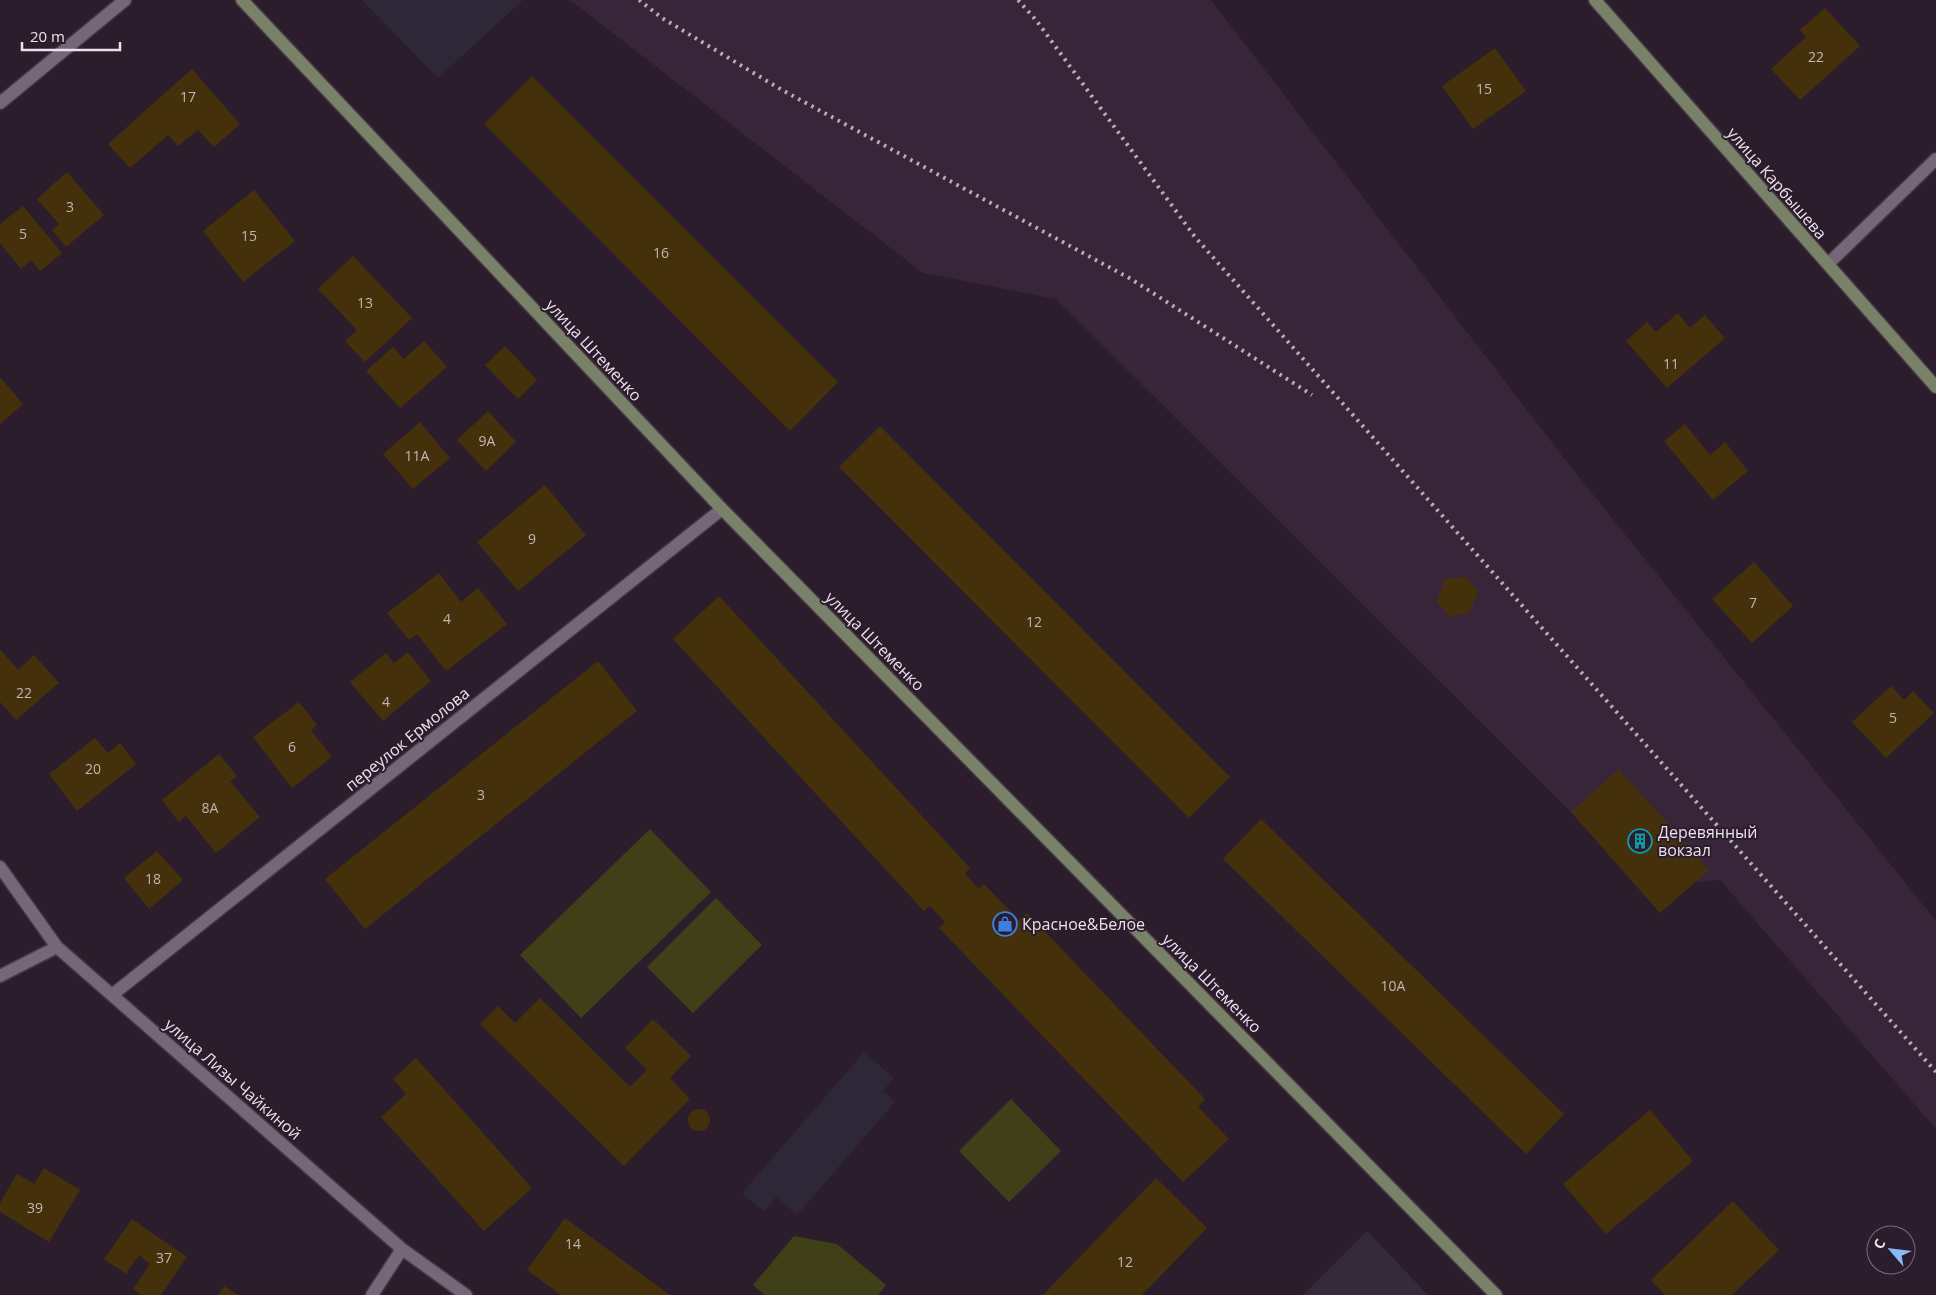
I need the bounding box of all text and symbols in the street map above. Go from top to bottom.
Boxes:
scale bar [22,20,120,52]
text: 20 m [30,26,65,46]
house number: 22 [1808,47,1824,66]
house number: 15 [1476,79,1492,98]
house number: 17 [180,87,196,106]
street label: улица Карбышева [1722,122,1832,244]
house number: 3 [66,197,74,216]
house number: 5 [19,224,27,243]
house number: 15 [241,226,257,245]
house number: 16 [653,243,669,262]
house number: 13 [357,293,373,312]
street label: улица Штеменко [541,294,647,406]
house number: 11 [1663,354,1679,373]
house number: 9А [479,431,496,450]
house number: 11А [405,446,430,465]
house number: 9 [528,529,536,548]
street label: улица Штеменко [820,586,930,696]
house number: 7 [1749,593,1757,612]
house number: 4 [443,609,451,628]
house number: 12 [1026,612,1042,631]
street label: переулок Ермолова [340,682,474,796]
house number: 22 [16,683,32,702]
house number: 4 [382,692,390,711]
house number: 5 [1889,708,1897,727]
house number: 6 [288,737,296,756]
house number: 20 [85,759,101,778]
house number: 3 [477,785,485,804]
house number: 8А [202,798,219,817]
place label: Деревянный вокзал [1658,821,1757,861]
building icon: Деревянный вокзал [1627,828,1653,854]
house number: 18 [145,869,161,888]
shop icon: Красное&Белое [992,911,1018,937]
place label: Красное&Белое [1022,913,1145,935]
street label: улица Штеменко [1157,928,1267,1038]
house number: 10А [1381,976,1406,995]
street label: улица Лизы Чайкиной [160,1013,306,1145]
house number: 39 [27,1198,43,1217]
north arrow [1866,1225,1916,1275]
house number: 14 [565,1234,581,1253]
text: С [1869,1235,1890,1252]
house number: 37 [156,1248,172,1267]
house number: 12 [1117,1252,1133,1271]

